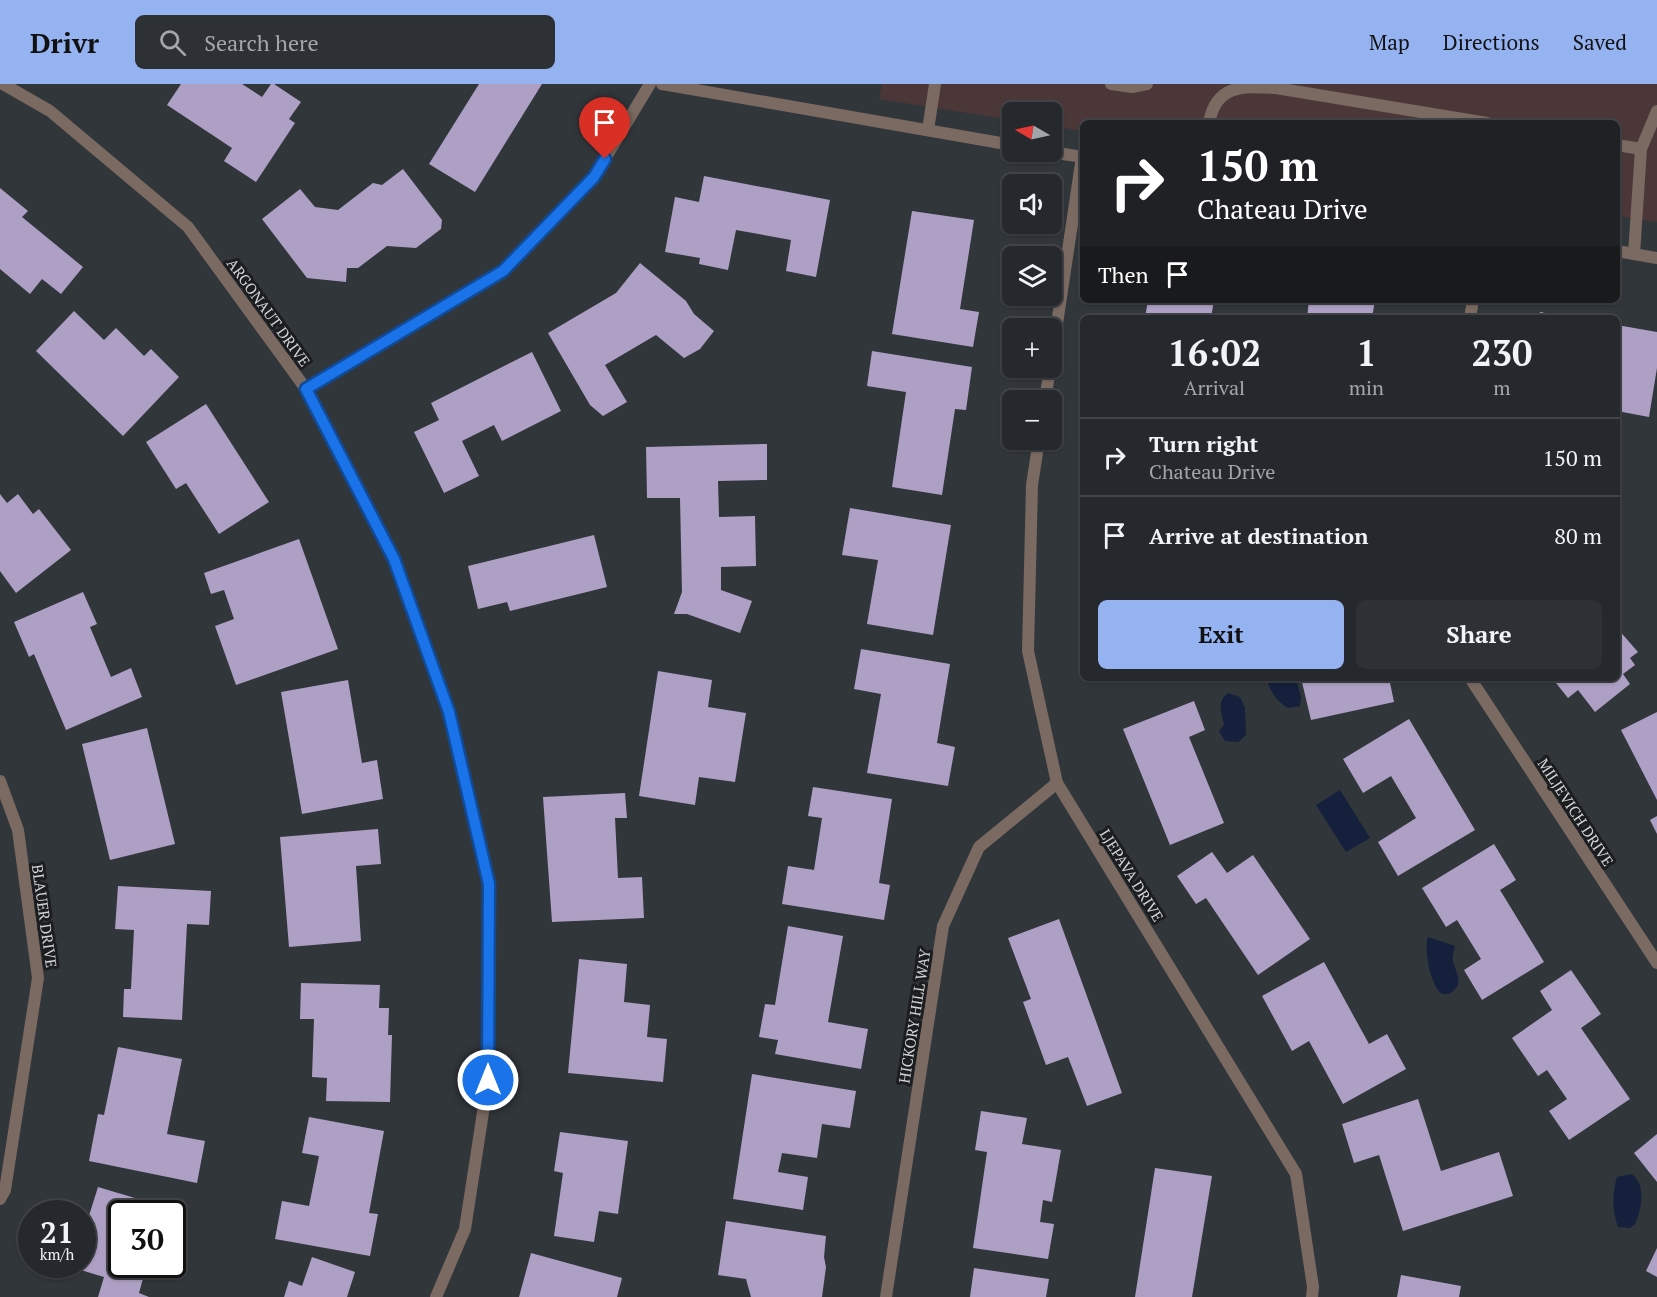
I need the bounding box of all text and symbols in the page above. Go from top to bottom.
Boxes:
search box [135,15,555,69]
text: Drivr [30,24,99,61]
icon: search [156,26,189,59]
text: Search here [204,28,319,57]
text: Map [1369,28,1410,56]
text: Directions [1443,28,1540,56]
text: Saved [1573,28,1627,56]
pin [579,97,630,159]
north arrow [1002,102,1062,162]
map controls [1002,102,1062,450]
icon: arrive [588,106,621,139]
text: 150 m [1197,137,1318,193]
icon: right [1098,144,1176,222]
button: sound [1002,174,1062,234]
text: Chateau Drive [1197,191,1368,227]
button: layers [1002,246,1062,306]
street label: ARGONAUT DRIVE [223,254,315,370]
icon: arrive [1161,258,1194,291]
text: Then [1098,260,1149,289]
button: + [1002,318,1062,378]
text: 16:02 [1168,329,1261,376]
text: 1 [1356,329,1377,376]
text: 230 [1471,329,1532,376]
text: Arrival [1184,374,1245,401]
text: min [1349,374,1384,401]
text: m [1493,374,1511,401]
button: − [1002,390,1062,450]
text: Turn right [1149,429,1258,458]
icon: right [1098,441,1131,474]
text: 150 m [1542,443,1602,472]
text: Chateau Drive [1149,458,1275,485]
icon: arrive [1098,519,1131,552]
text: Arrive at destination [1149,521,1368,550]
text: 80 m [1554,521,1602,550]
button: Exit [1098,600,1344,669]
button: Share [1356,600,1602,669]
street label: MILJEVICH DRIVE [1534,754,1618,870]
street label: LJEPAVA DRIVE [1096,825,1168,925]
street label: BLAUER DRIVE [28,863,62,969]
street label: HICKORY HILL WAY [894,947,935,1085]
position arrow [456,1048,520,1112]
speed limit sign: 30 [108,1200,186,1278]
text: 21 [40,1212,74,1252]
text: km/h [40,1244,74,1264]

